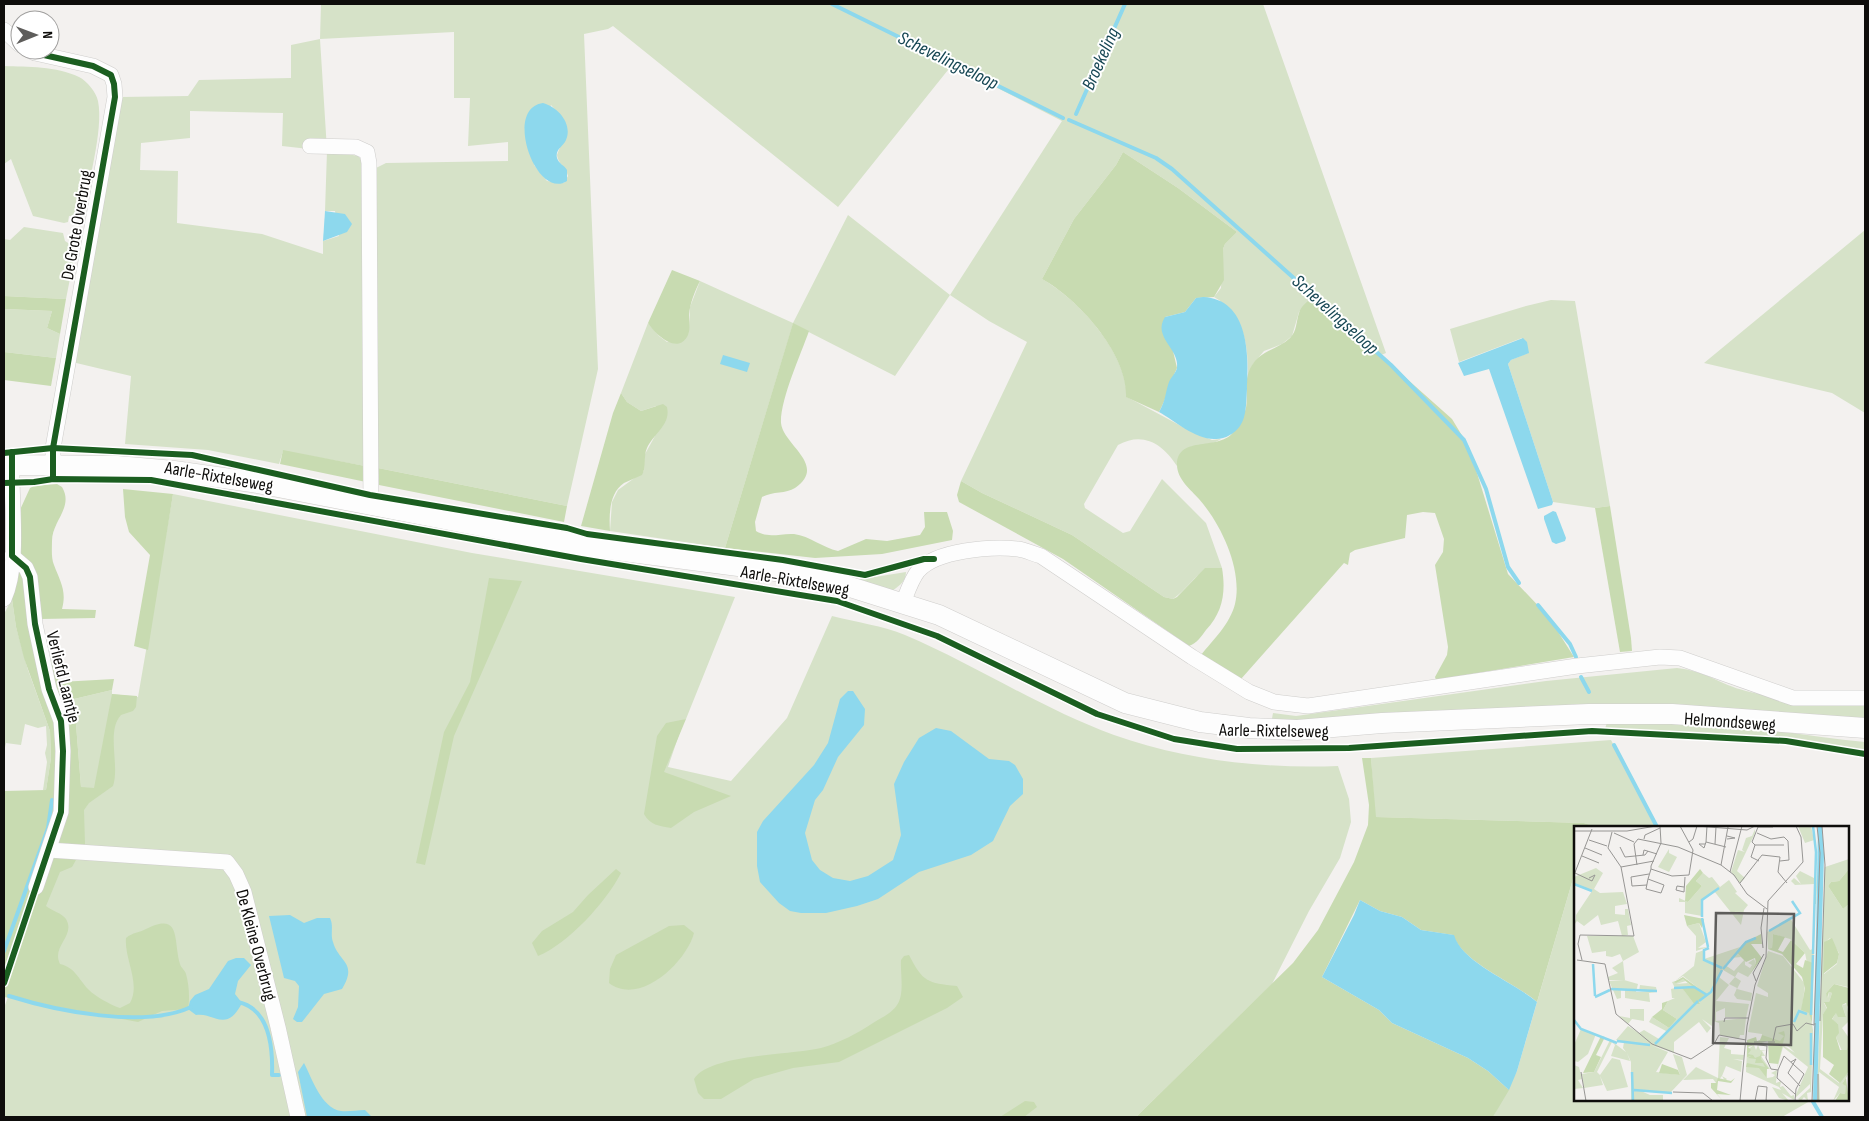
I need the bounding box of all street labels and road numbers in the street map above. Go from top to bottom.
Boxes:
street label: De Grote Overbrug [57,168,97,282]
street label: Aarle-Rixtelseweg [162,457,275,497]
street label: Aarle-Rixtelseweg [738,561,851,601]
street label: Verliefd Laantje [41,629,85,725]
street label: Helmondseweg [1683,708,1777,736]
street label: Aarle-Rixtelseweg [1218,720,1329,742]
street label: De Kleine Overbrug [231,887,281,1003]

